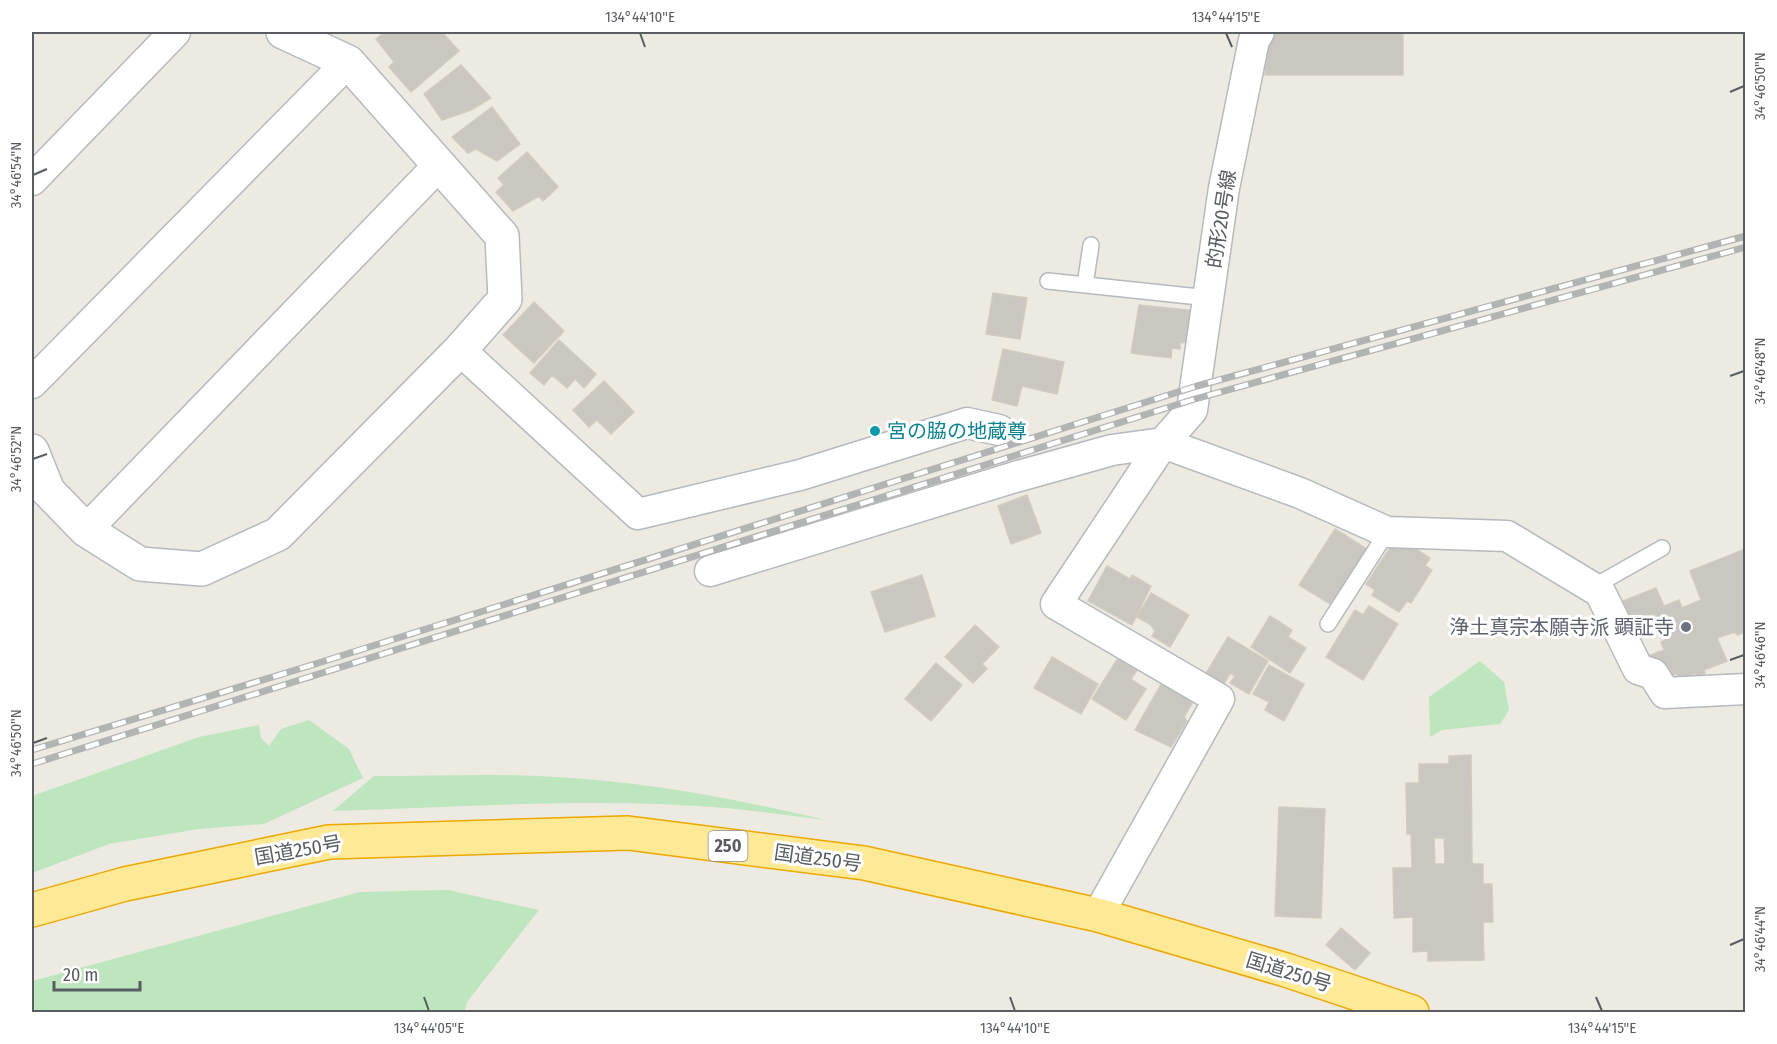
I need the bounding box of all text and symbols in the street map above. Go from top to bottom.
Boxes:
text: 134°44'10"E [605,8,675,26]
text: 134°44'15"E [1192,8,1260,26]
text: 34°46'50"N [1751,52,1769,120]
text: 34°46'54"N [7,142,25,208]
street label: 的形20号線 [1201,168,1241,270]
text: 34°46'48"N [1751,337,1769,405]
place label: 宮の脇の地蔵尊 [887,419,1027,443]
marker: 宮の脇の地蔵尊 [868,424,882,438]
text: 34°46'52"N [7,426,25,492]
place label: 浄土真宗本願寺派 顕証寺 [1449,615,1674,639]
marker: 浄土真宗本願寺派 顕証寺 [1679,620,1693,634]
text: 34°46'46"N [1751,622,1769,689]
text: 34°46'50"N [7,709,25,777]
street label: 国道250号 [252,831,344,869]
road number: 250 [708,831,748,861]
street label: 国道250号 [773,840,863,876]
text: 34°46'44"N [1751,906,1769,972]
street label: 国道250号 [1243,948,1335,996]
scale bar [54,954,140,992]
text: 20 m [63,964,98,986]
text: 134°44'05"E [394,1019,464,1037]
text: 134°44'10"E [980,1019,1050,1037]
text: 134°44'15"E [1568,1019,1636,1037]

